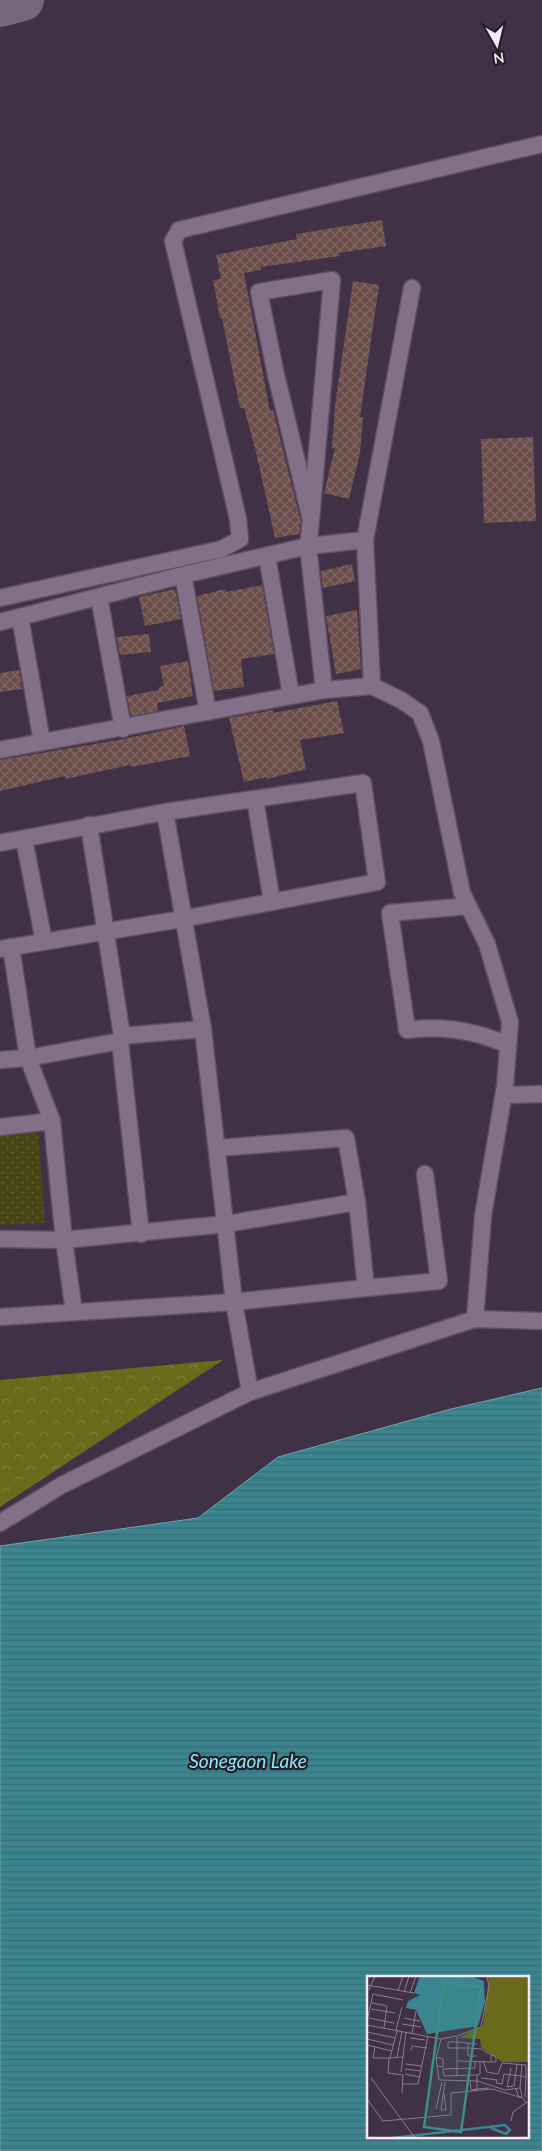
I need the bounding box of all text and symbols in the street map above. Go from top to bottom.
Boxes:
north arrow [472,20,522,70]
text: N [492,49,505,68]
water label: Sonegaon Lake [189,1749,307,1772]
inset map [367,1976,530,2138]

